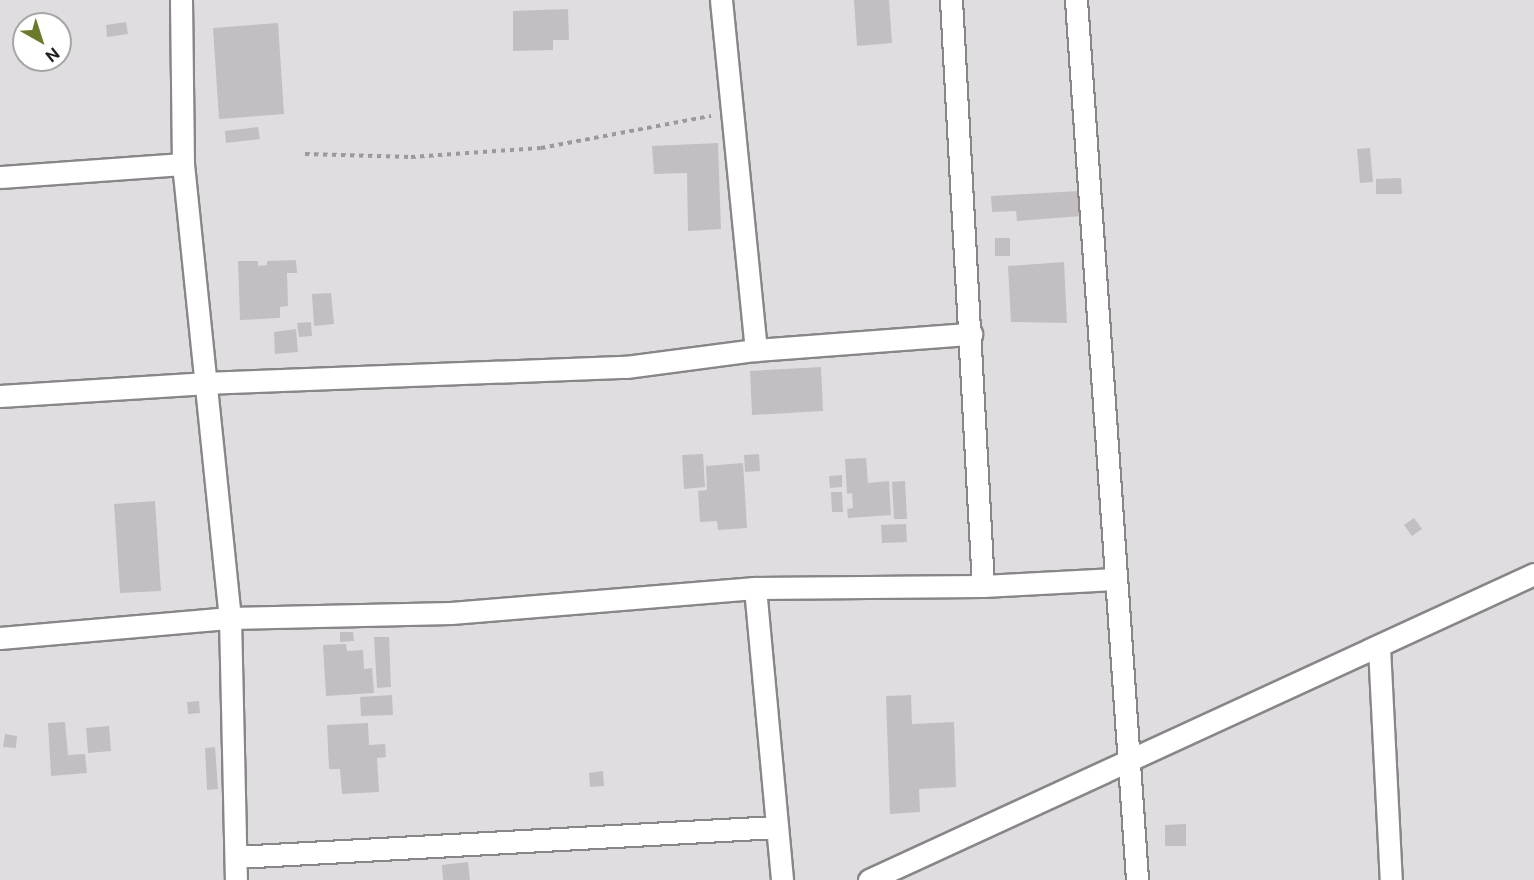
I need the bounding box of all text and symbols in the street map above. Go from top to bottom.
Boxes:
north arrow [12,12,72,72]
text: N [42,43,63,66]

